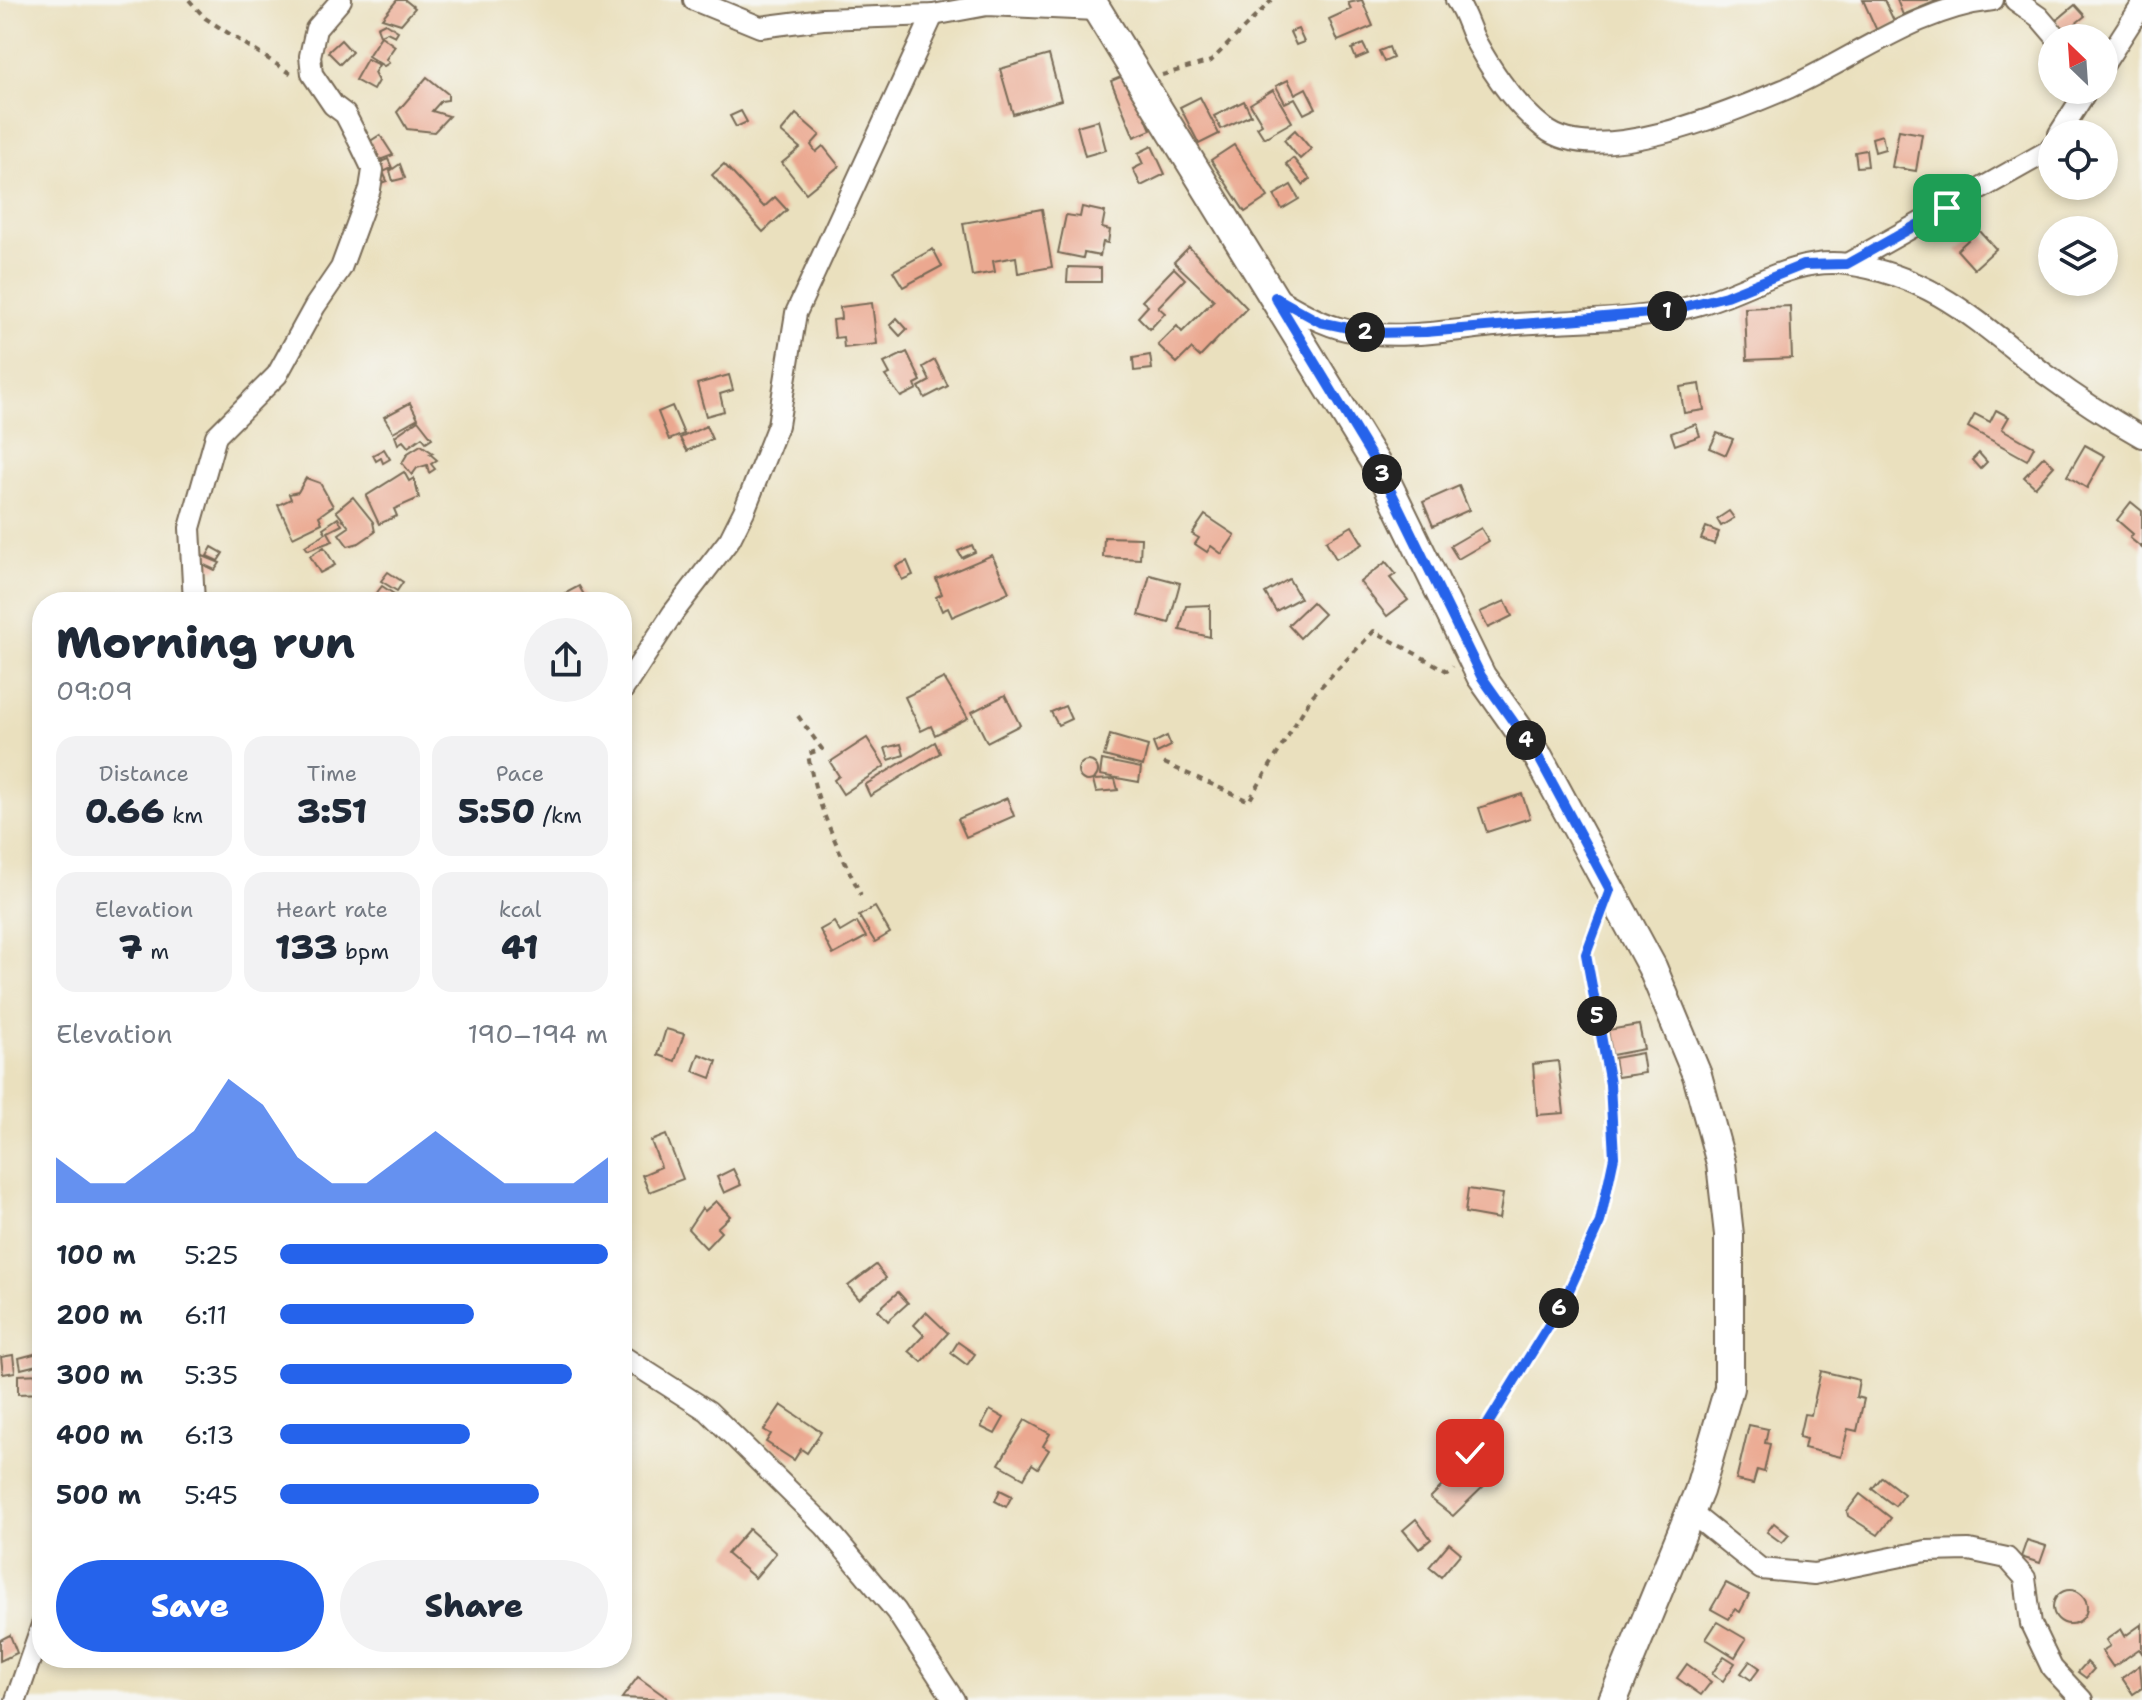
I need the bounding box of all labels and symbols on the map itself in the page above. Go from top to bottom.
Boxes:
north arrow [2038,24,2118,104]
pin [1913,174,1981,242]
pin: 1 [1647,291,1687,331]
pin: 2 [1345,312,1385,352]
pin: 3 [1362,454,1402,494]
pin: 4 [1506,720,1546,760]
pin: 5 [1577,996,1617,1036]
pin: 6 [1539,1288,1579,1328]
pin [1436,1419,1504,1487]

